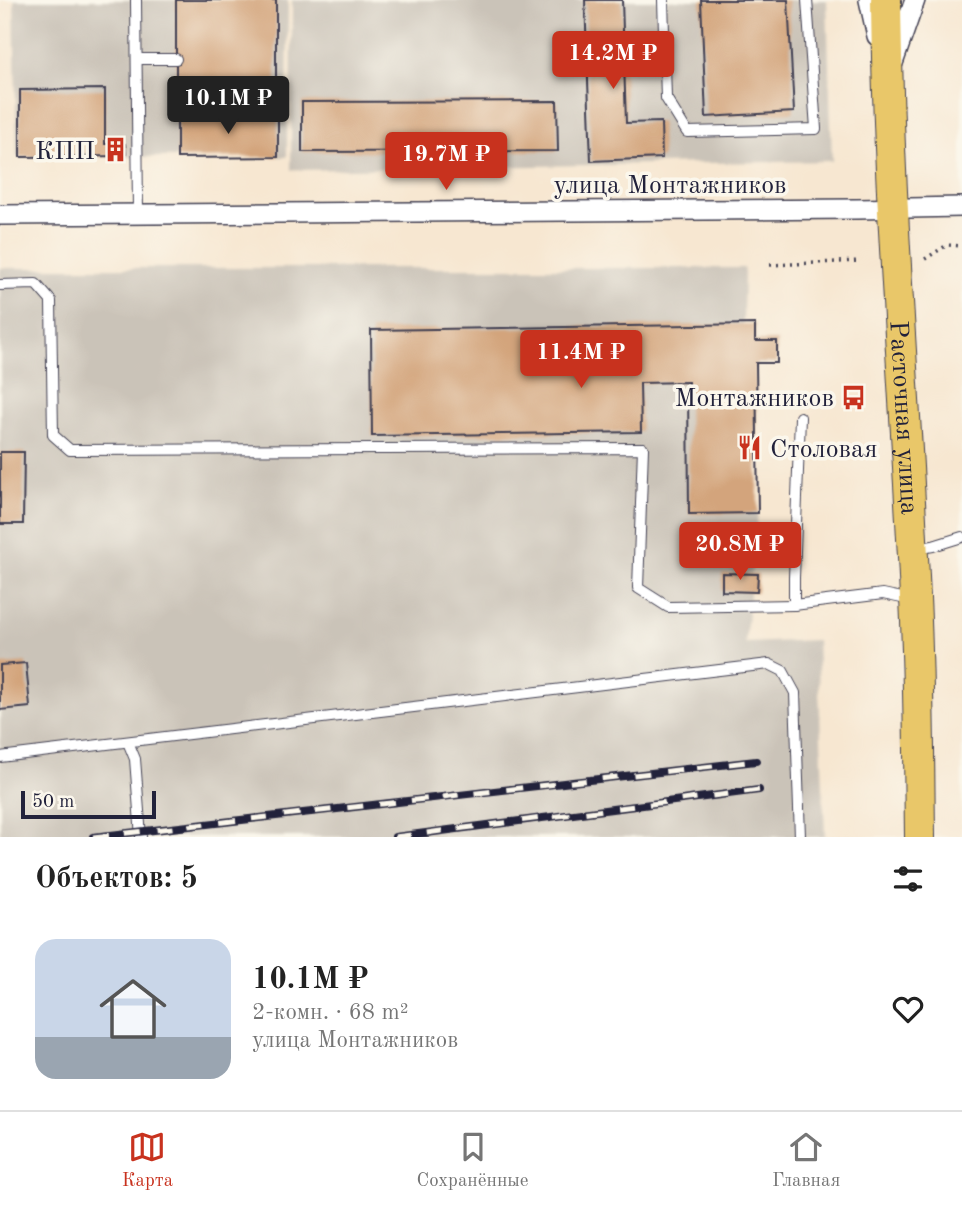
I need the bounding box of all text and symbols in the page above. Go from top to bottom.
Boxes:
pin: 14.2M ₽ [548,32,678,91]
text: 14.2M ₽ [568,42,658,65]
pin: 10.1M ₽ [163,76,293,136]
text: 10.1M ₽ [183,87,273,110]
pin: 19.7M ₽ [381,132,511,192]
building icon: КПП [101,136,129,164]
place label: КПП [35,139,95,165]
text: 19.7M ₽ [401,143,491,166]
street label: улица Монтажников [553,173,787,199]
street label: Расточная улица [884,320,922,516]
pin: 11.4M ₽ [516,330,646,390]
text: 11.4M ₽ [536,341,626,364]
bus stop icon: Монтажников [840,383,868,411]
place label: Монтажников [675,386,834,412]
restaurant icon: Столовая [736,434,764,462]
place label: Столовая [770,437,877,463]
pin: 20.8M ₽ [675,522,805,582]
text: 20.8M ₽ [695,533,785,556]
scale bar [21,788,156,820]
text: 50 m [32,793,74,812]
icon: filters [889,860,927,898]
text: Объектов: 5 [35,864,198,894]
text: 10.1M ₽ [252,965,369,995]
icon: home [91,967,175,1051]
icon: heart [889,990,927,1028]
text: 2-комн. · 68 m² [252,1001,409,1024]
text: улица Монтажников [252,1029,458,1052]
tab: Карта [122,1128,173,1193]
tab: Сохранённые [417,1128,529,1193]
tab: Главная [772,1128,840,1193]

